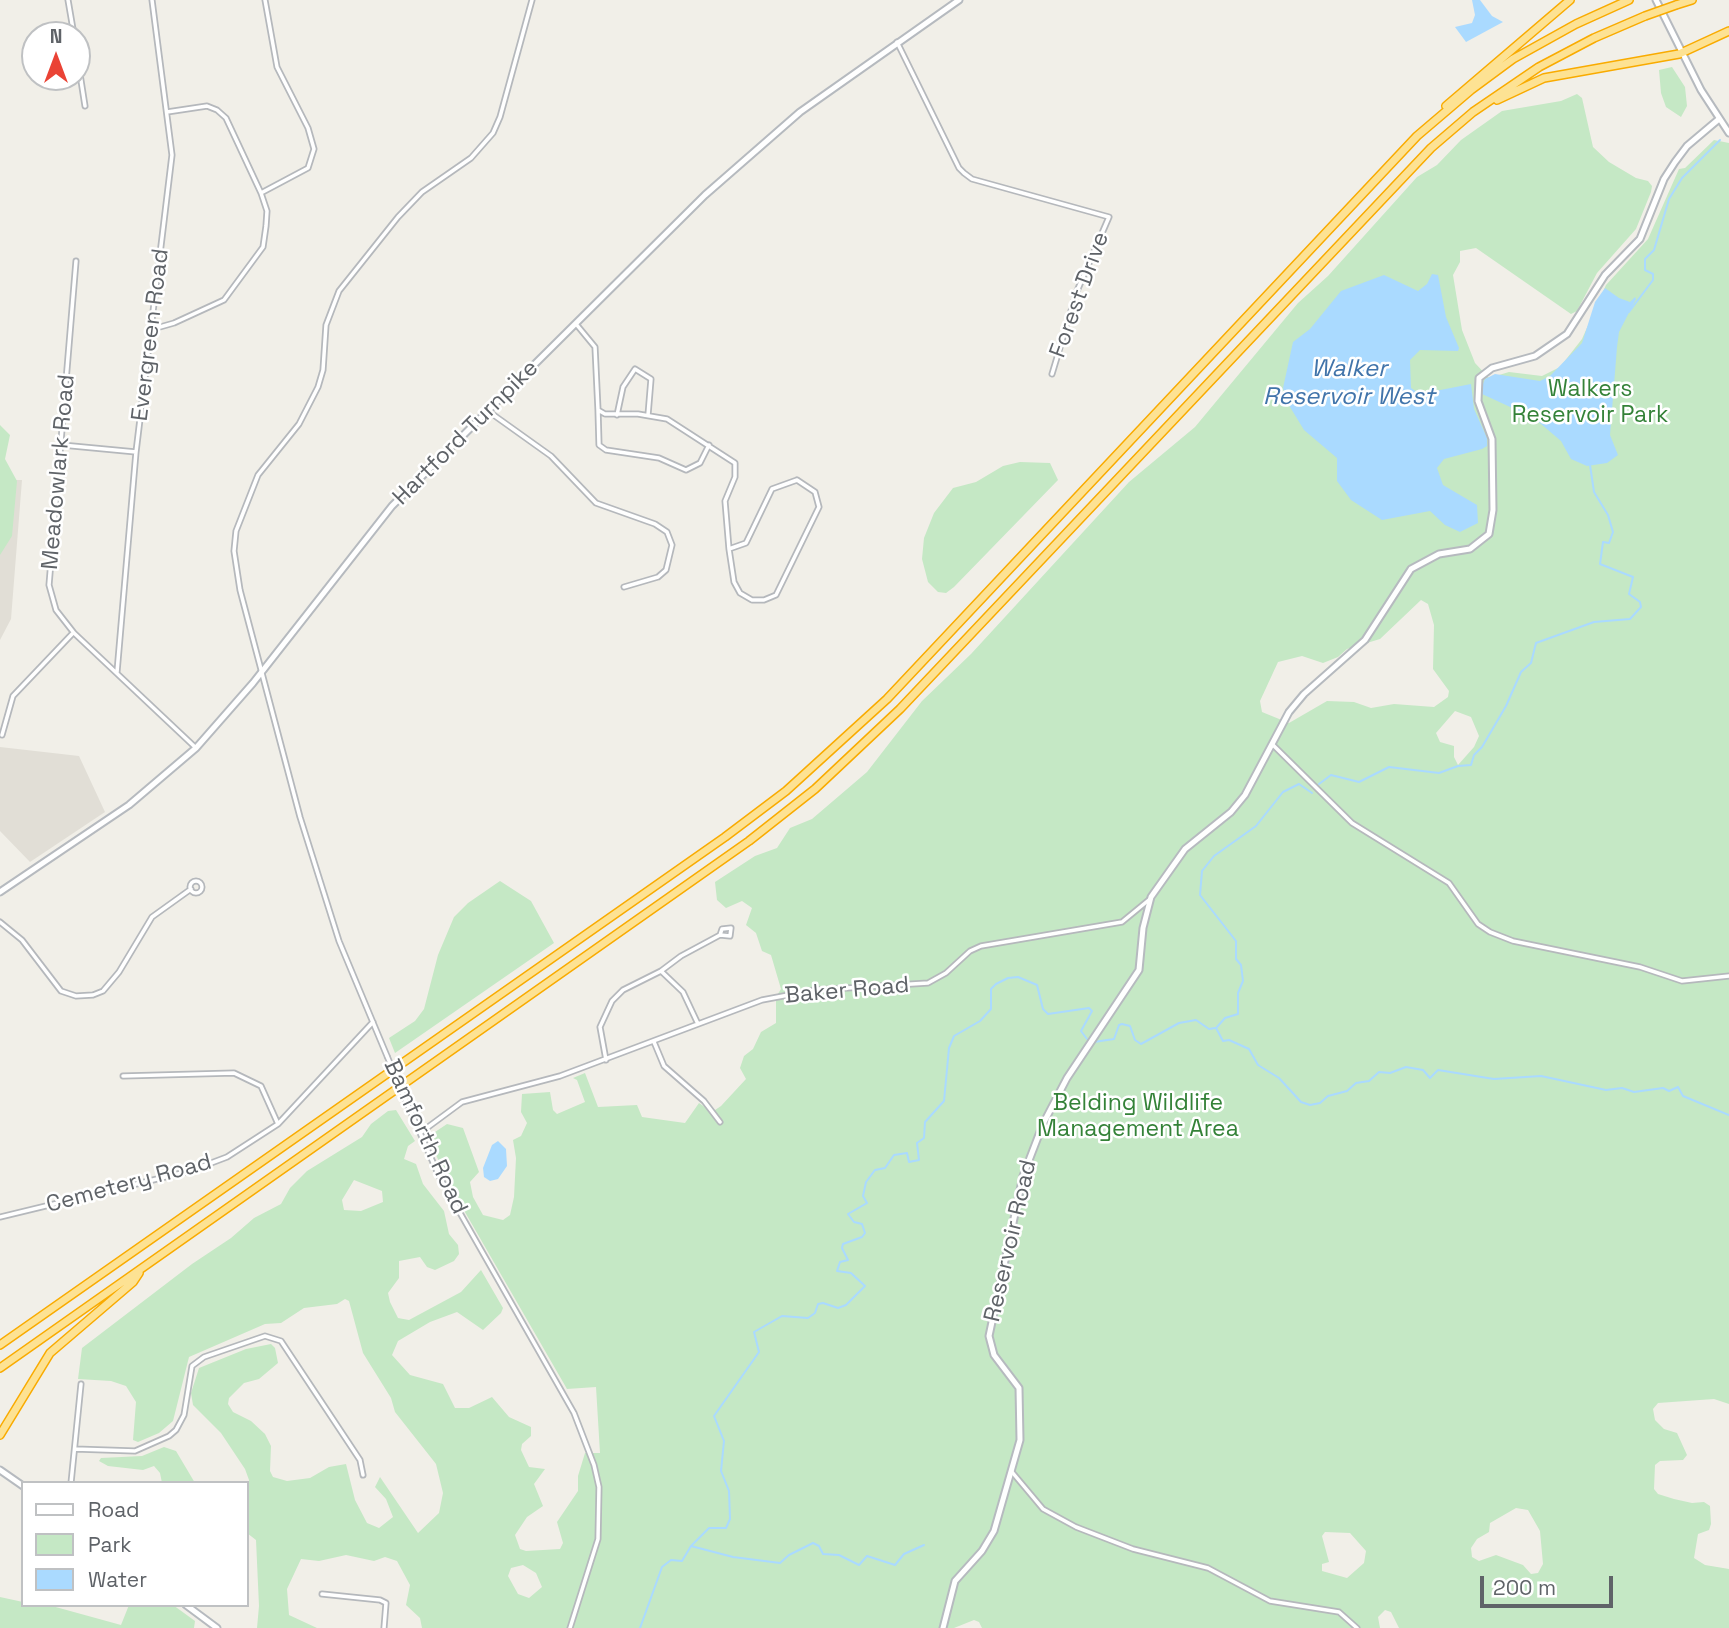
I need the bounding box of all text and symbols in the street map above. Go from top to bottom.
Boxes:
north arrow [21,21,91,91]
text: N [50,24,62,49]
street label: Forest Drive [1044,228,1116,362]
street label: Evergreen Road [127,247,175,423]
street label: Hartford Turnpike [388,355,544,511]
water label: Walker Reservoir West [1263,355,1435,411]
street label: Meadowlark Road [37,373,81,571]
park label: Walkers Reservoir Park [1512,376,1668,430]
street label: Baker Road [784,972,910,1010]
street label: Bamforth Road [377,1055,473,1219]
park label: Belding Wildlife Management Area [1037,1090,1239,1144]
street label: Cemetery Road [43,1149,215,1219]
street label: Reservoir Road [979,1157,1043,1325]
legend [21,1481,248,1607]
text: Road [88,1496,140,1523]
text: Park [88,1531,132,1558]
scale bar [1484,1562,1617,1606]
text: Water [88,1566,147,1593]
text: 200 m [1493,1574,1556,1601]

